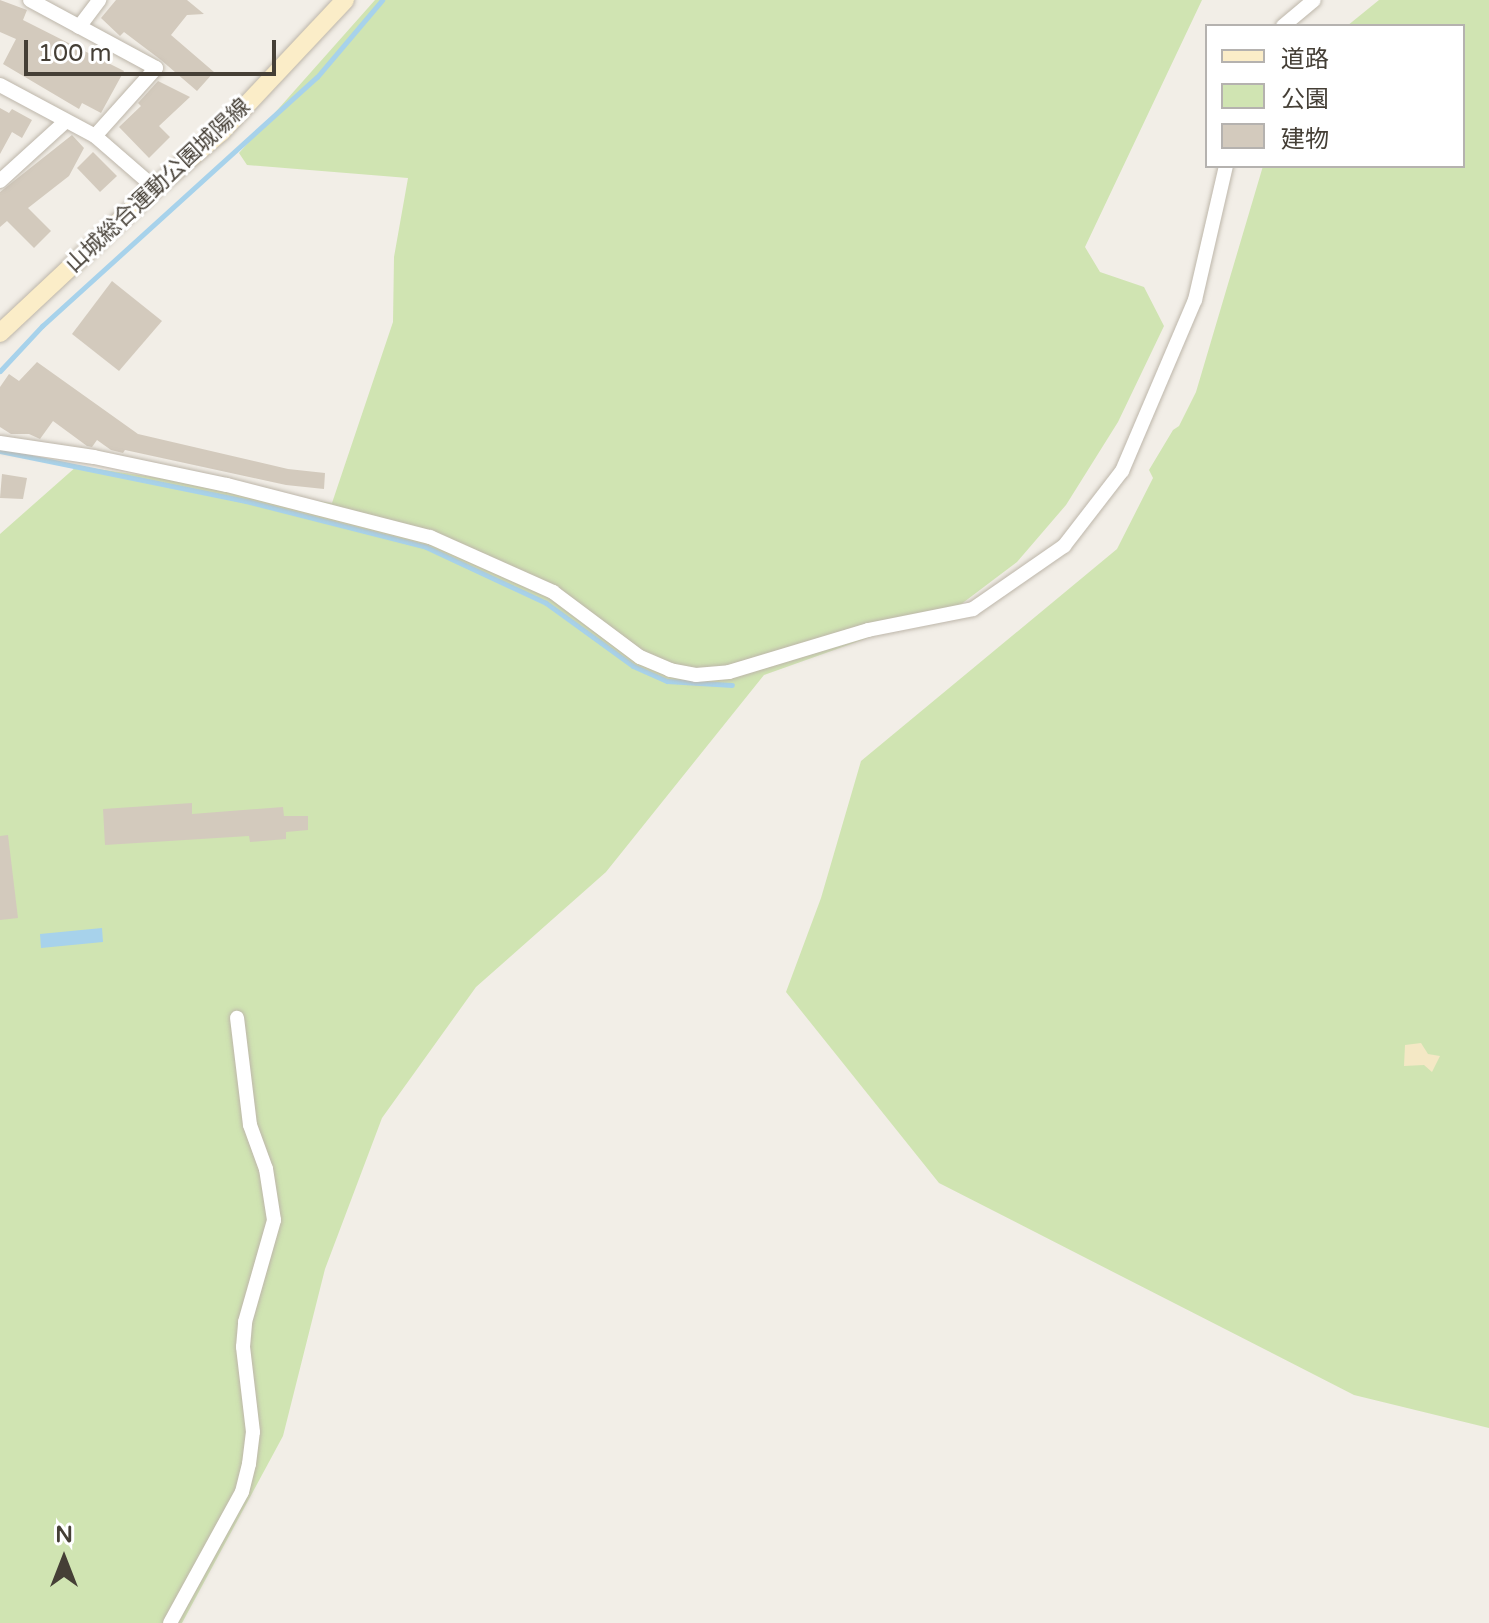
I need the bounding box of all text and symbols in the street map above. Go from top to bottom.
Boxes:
scale bar [28,24,280,74]
legend [1205,24,1465,168]
text: 100 m [38,39,112,68]
text: 道路 [1281,45,1329,74]
text: 公園 [1281,85,1329,114]
street label: 山城総合運動公園城陽線 [61,94,255,278]
text: 建物 [1281,125,1329,154]
north arrow [24,1519,104,1599]
text: N [55,1522,73,1548]

